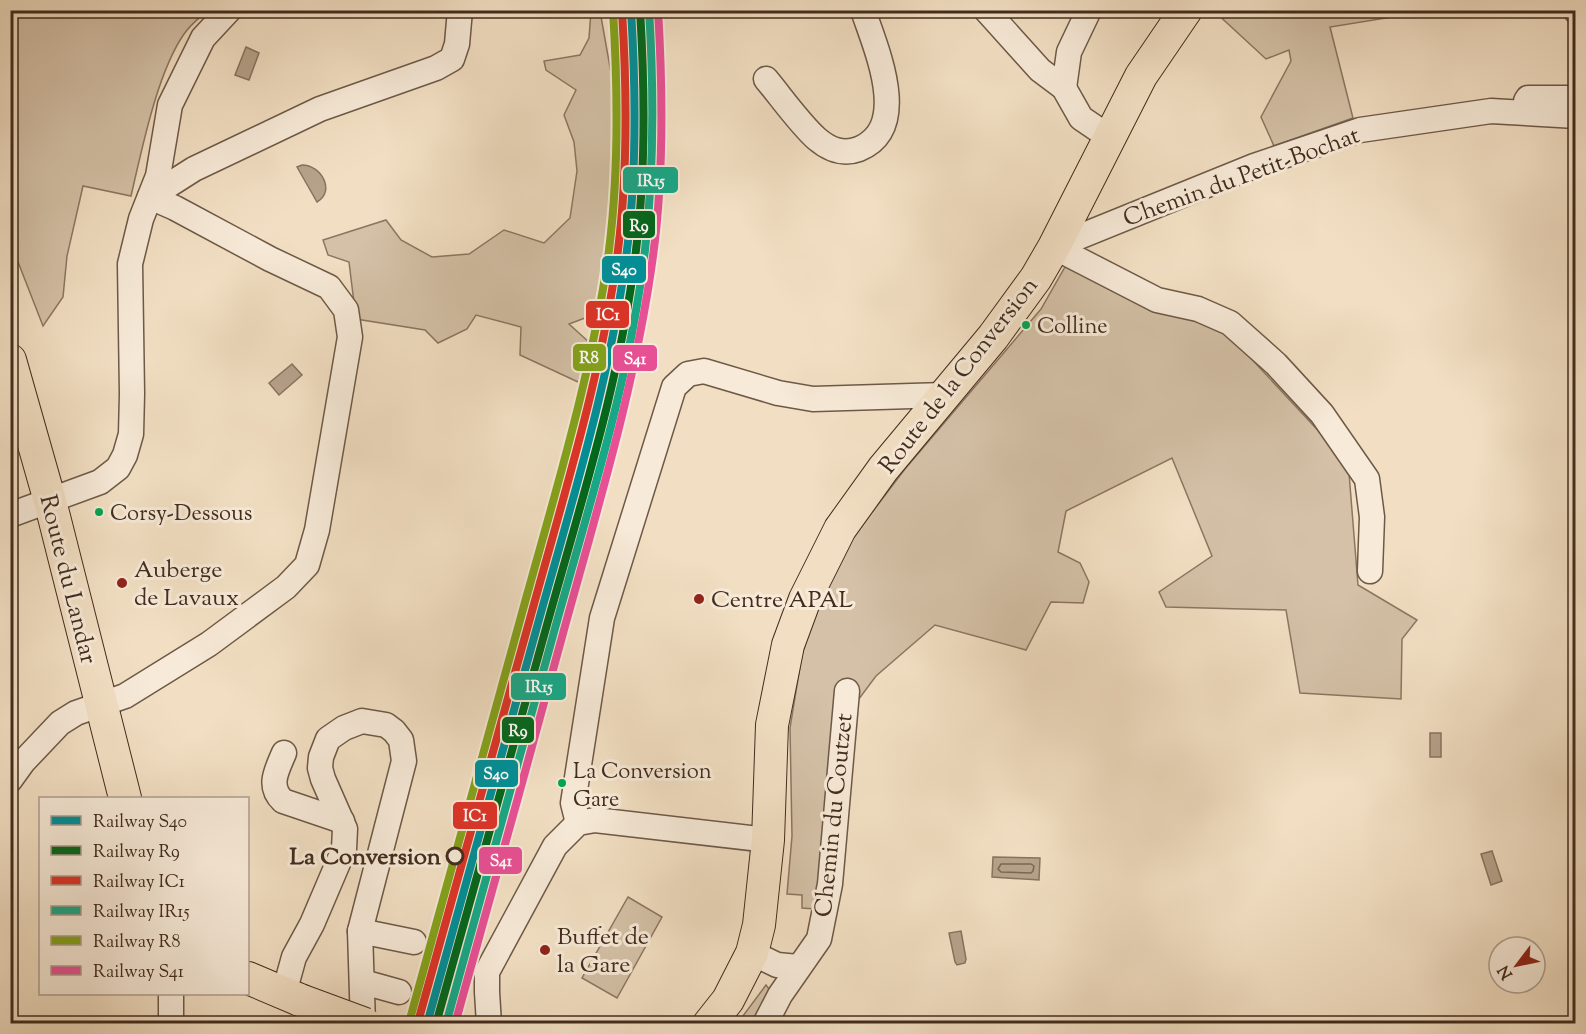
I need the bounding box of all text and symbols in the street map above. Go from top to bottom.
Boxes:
street label: Chemin du Petit-Bochat [1119,119,1365,237]
line badge: IR15 [622,166,679,194]
text: IR15 [637,171,665,194]
line badge: R9 [622,210,656,239]
text: R9 [630,216,649,239]
line badge: S40 [601,255,647,284]
text: S40 [611,260,637,283]
street label: Route de la Conversion [872,271,1047,482]
line badge: IC1 [585,300,630,329]
text: IC1 [596,305,620,328]
place label: Colline [1037,312,1108,344]
marker: Colline [1020,319,1032,331]
line badge: R8 [572,343,607,372]
line badge: S41 [612,344,658,372]
text: R8 [579,348,599,371]
text: S41 [624,349,647,372]
street label: Route du Landar [30,491,104,668]
place label: Corsy-Dessous [110,499,252,531]
marker: Corsy-Dessous [93,506,105,518]
place label: Auberge de Lavaux [134,554,239,616]
marker: Auberge de Lavaux [115,576,129,590]
place label: Centre APAL [711,584,853,618]
marker: Centre APAL [692,592,706,606]
line badge: IR15 [510,672,567,701]
text: IR15 [525,677,553,700]
street label: Chemin du Coutzet [807,712,863,919]
line badge: R9 [501,716,535,744]
text: R9 [509,721,528,744]
place label: La Conversion Gare [573,757,712,817]
line badge: S40 [474,759,519,788]
text: S40 [483,764,509,787]
marker: La Conversion Gare [556,777,568,789]
legend [39,797,249,995]
line badge: IC1 [452,801,498,830]
text: IC1 [463,806,487,829]
text: Railway S40 [93,810,187,836]
text: Railway R9 [93,840,180,866]
place label: La Conversion [290,841,442,875]
line badge: S41 [478,846,523,875]
marker: La Conversion [446,847,464,865]
text: S41 [490,851,513,874]
text: Railway IC1 [93,870,185,896]
text: Railway IR15 [93,900,190,926]
place label: Buffet de la Gare [557,921,649,983]
text: Railway R8 [93,930,180,956]
north arrow [1487,935,1547,995]
marker: Buffet de la Gare [538,943,552,957]
text: Railway S41 [93,960,184,986]
text: N [1493,960,1520,983]

